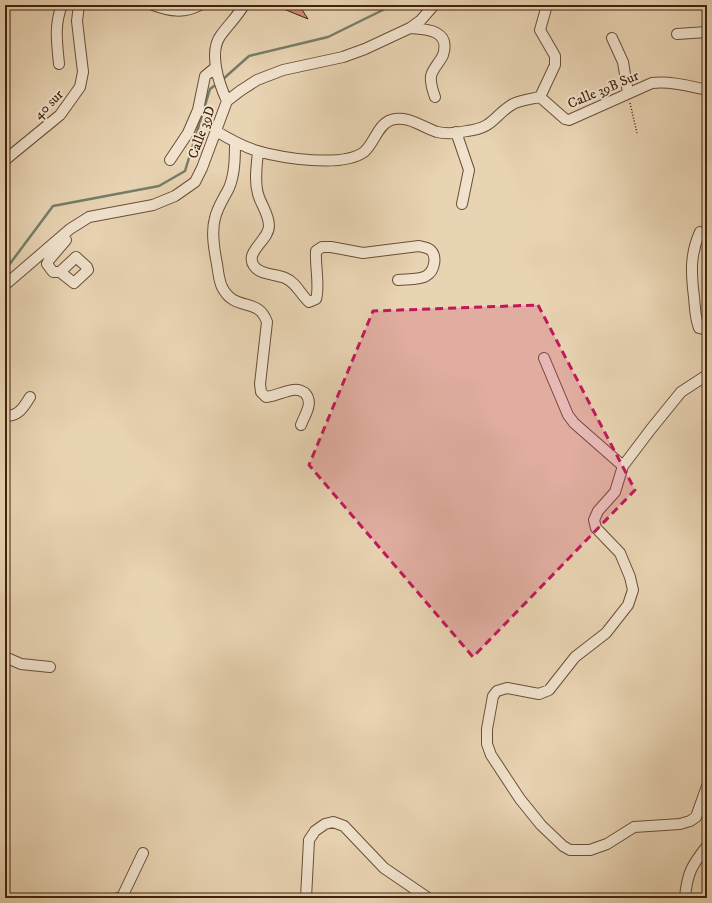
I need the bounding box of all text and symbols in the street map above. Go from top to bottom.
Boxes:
street label: Calle 39B Sur [565,67,643,113]
street label: 40 sur [30,85,68,124]
street label: Calle 39D [184,103,220,161]

